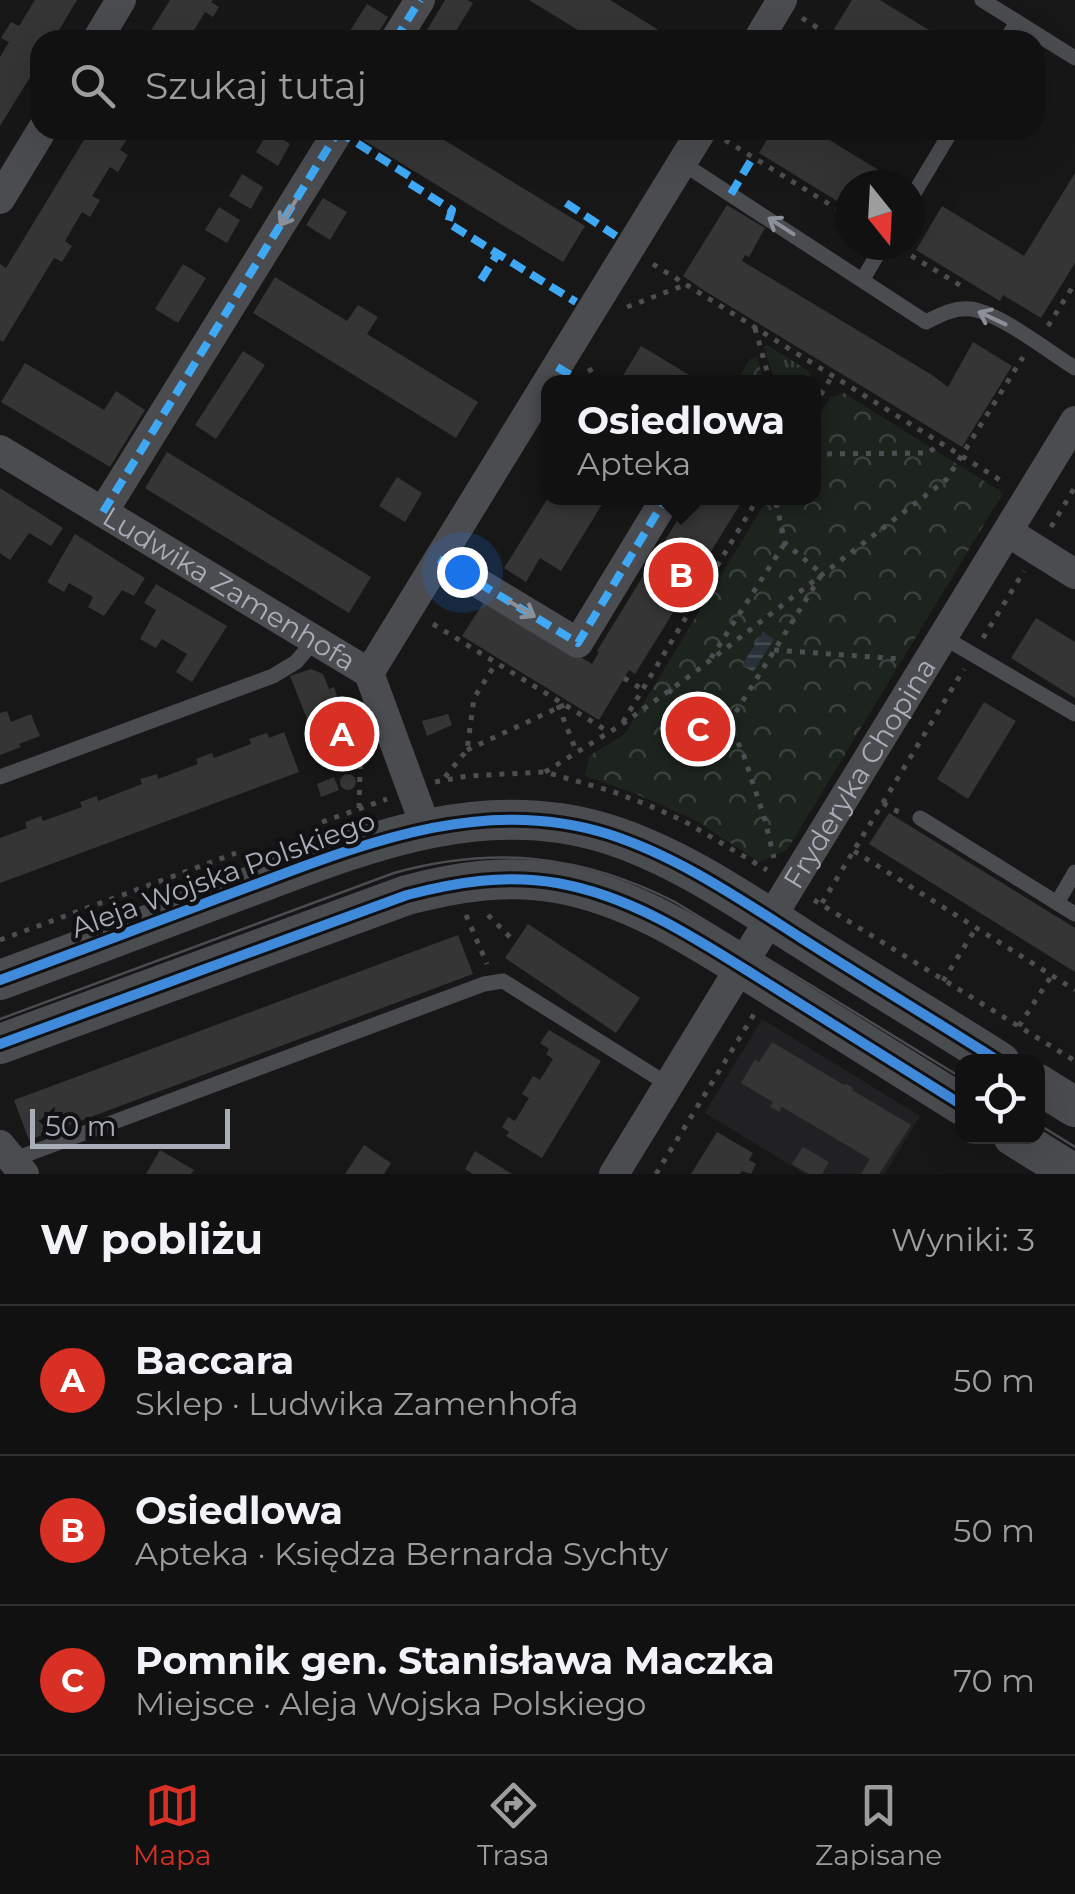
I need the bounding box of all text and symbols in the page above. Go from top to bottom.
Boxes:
search box [30,30,1045,140]
icon: search [65,58,120,113]
text: Szukaj tutaj [145,62,367,109]
north arrow [835,170,925,260]
one-way arrow [278,198,298,227]
one-way arrow [767,216,795,237]
one-way arrow [977,308,1008,326]
popup [541,375,821,505]
text: Osiedlowa [577,397,785,444]
text: Apteka [577,444,691,483]
street label: Ludwika Zamenhofa [97,499,362,678]
pin: B [648,538,714,612]
your location [437,547,488,598]
one-way arrow [507,599,536,619]
street label: Fryderyka Chopina [776,652,943,895]
pin: C [666,692,730,766]
pin: A [310,696,374,772]
street label: Aleja Wojska Polskiego [66,803,380,945]
map controls [955,1054,1045,1144]
button: locate [955,1054,1045,1144]
scale bar [30,1104,230,1148]
text: 50 m [45,1109,116,1143]
text: W pobliżu [40,1213,263,1265]
text: Wyniki: 3 [891,1220,1035,1259]
text: Baccara [135,1337,294,1384]
text: A [60,1361,85,1400]
text: 50 m [953,1361,1035,1400]
text: Sklep · Ludwika Zamenhofa [135,1384,579,1423]
text: Osiedlowa [135,1487,343,1534]
text: B [60,1511,85,1550]
text: 50 m [953,1511,1035,1550]
text: Apteka · Księdza Bernarda Sychty [135,1534,668,1573]
text: Pomnik gen. Stanisława Maczka [135,1637,775,1684]
text: C [61,1661,84,1700]
text: 70 m [953,1661,1035,1700]
text: Miejsce · Aleja Wojska Polskiego [135,1684,646,1723]
tab: Mapa [133,1778,211,1872]
tab: Trasa [477,1778,549,1872]
tab: Zapisane [815,1778,942,1872]

